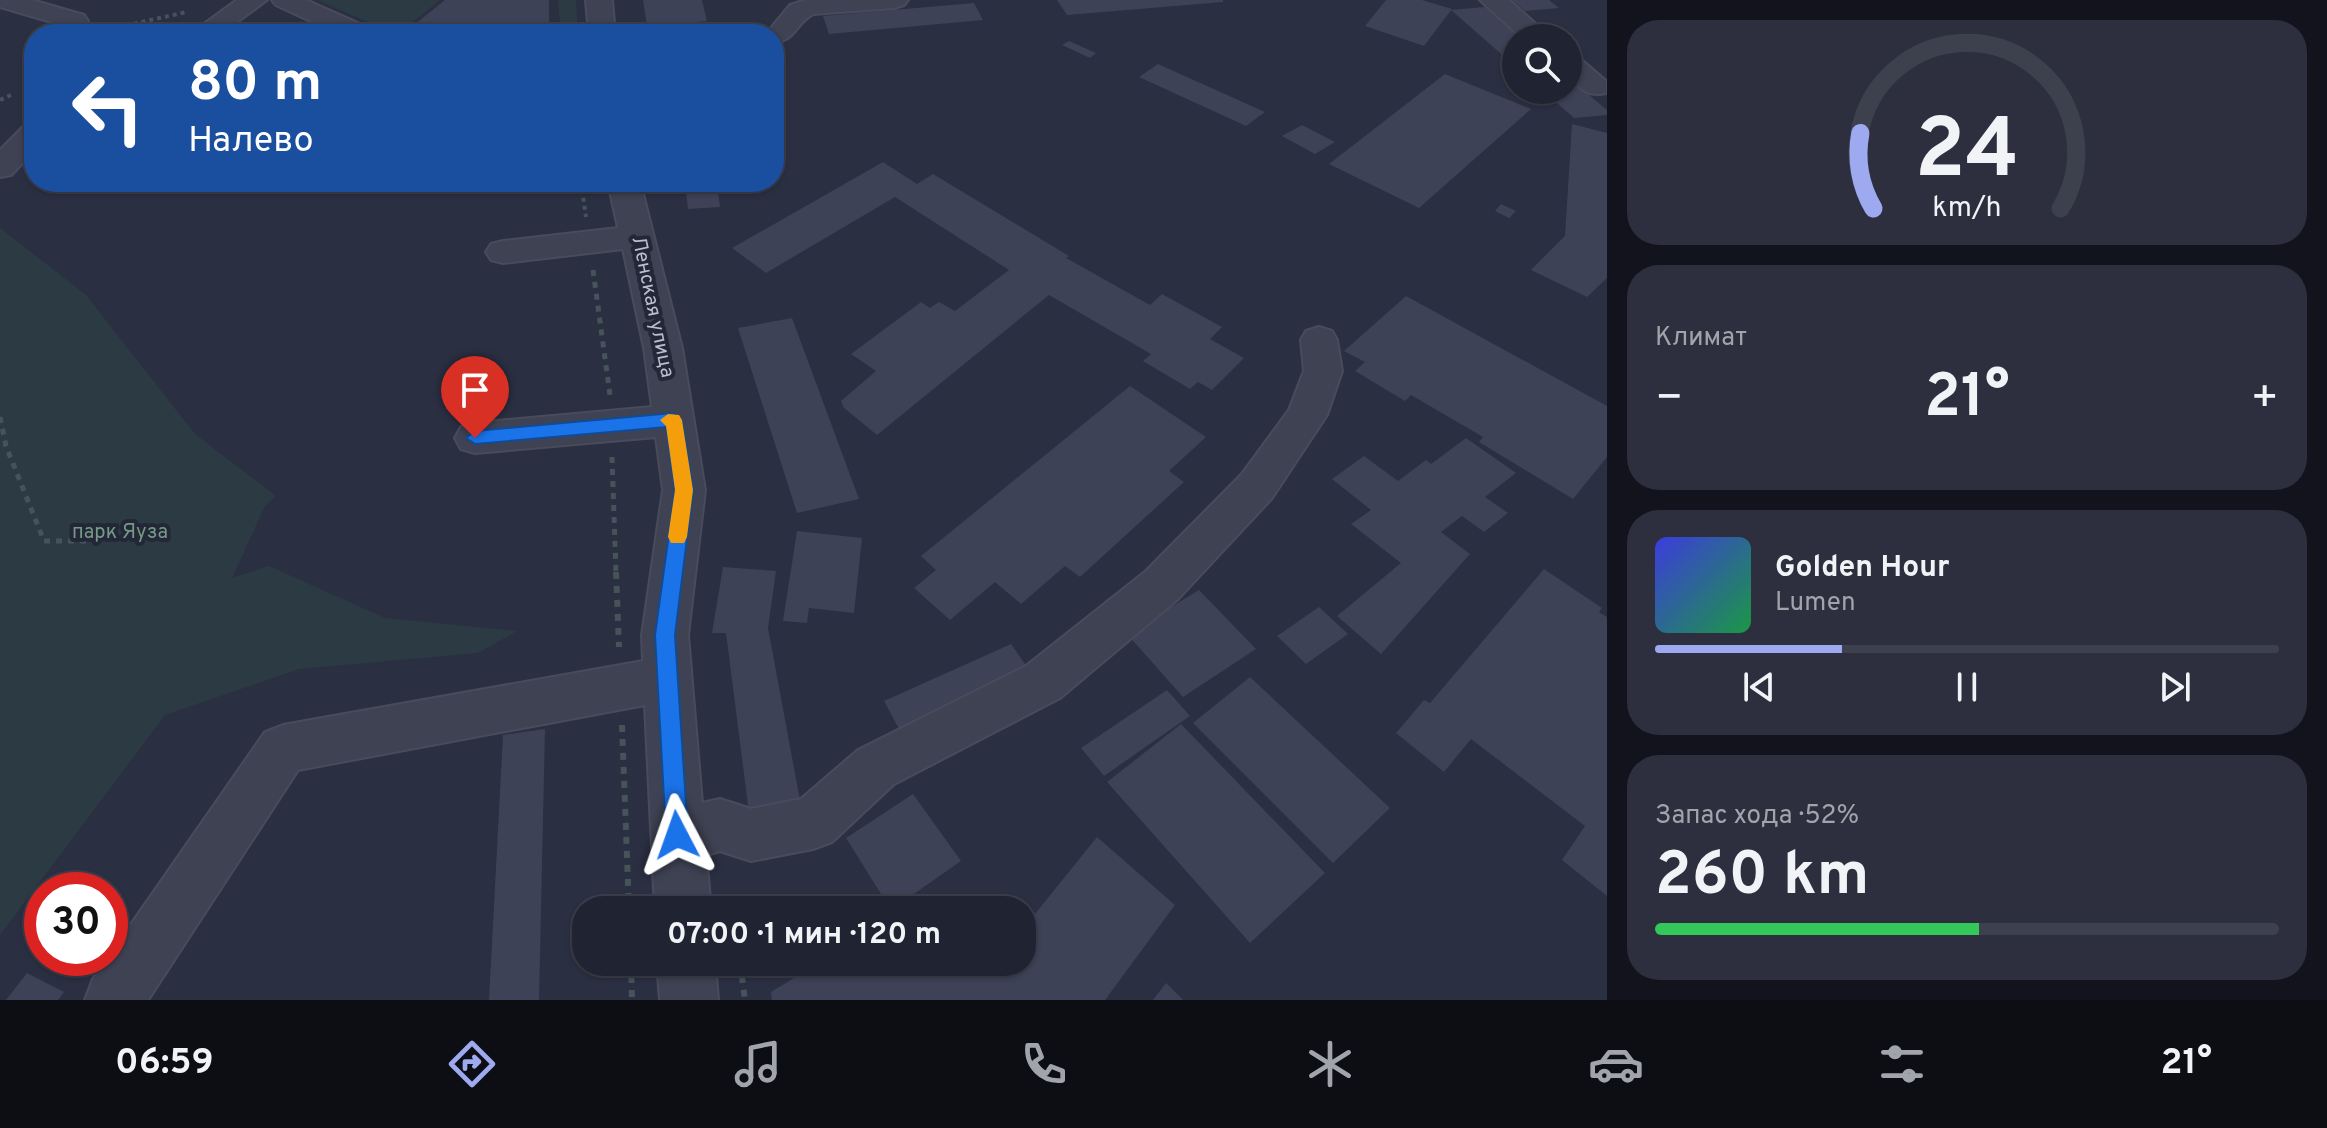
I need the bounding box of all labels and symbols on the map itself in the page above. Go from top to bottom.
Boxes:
street label: Ленская улица [624,234,680,380]
pin [441,356,509,438]
park label: парк Яуза [72,520,168,546]
position arrow [635,793,719,877]
speed limit sign: 30 [24,872,128,976]

